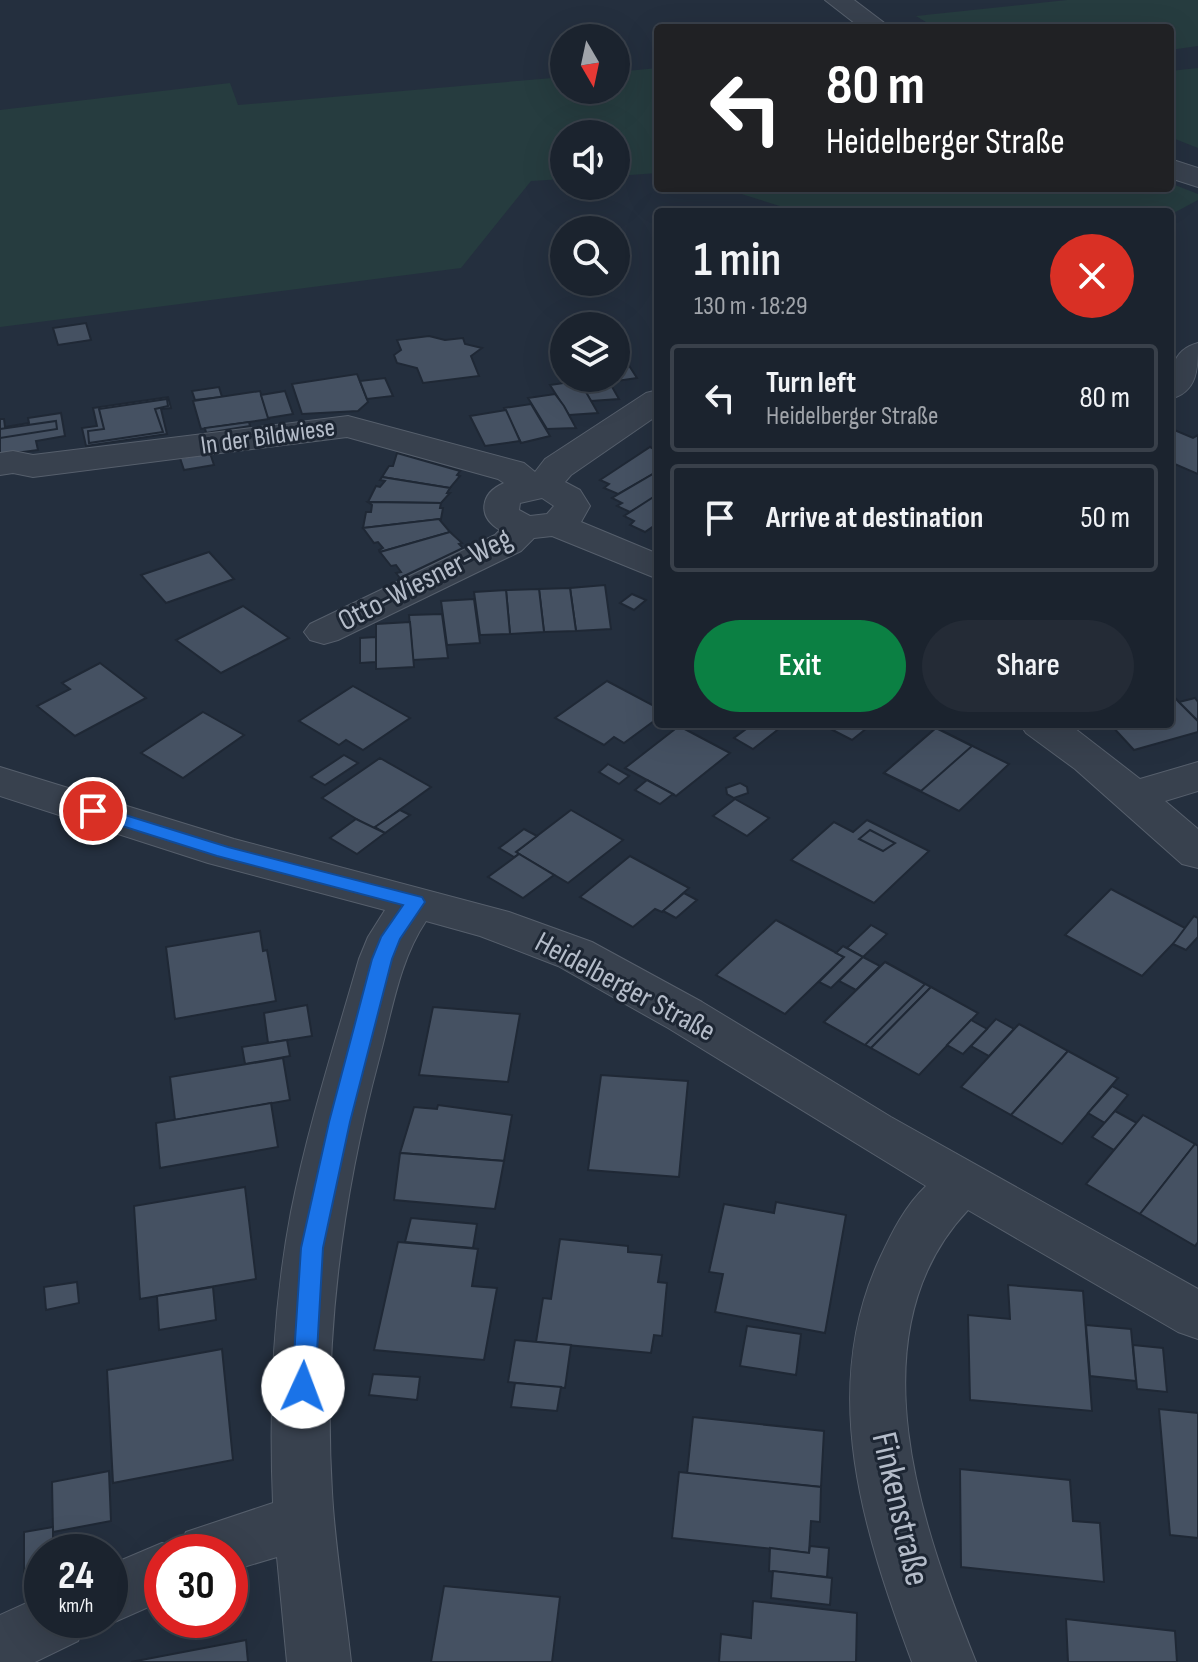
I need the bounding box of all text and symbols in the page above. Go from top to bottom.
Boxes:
north arrow [550,24,630,104]
map controls [550,24,630,392]
text: 80 m [826,53,925,120]
icon: left [694,56,798,160]
button: sound [550,120,630,200]
text: Heidelberger Straße [826,121,1065,164]
button: search [550,216,630,296]
text: 1 min [694,232,781,289]
button: close [1050,234,1134,318]
text: 130 m · 18:29 [694,291,808,322]
button: layers [550,312,630,392]
text: Turn left [766,365,856,401]
icon: left [698,376,742,420]
text: 80 m [1079,380,1130,416]
text: Heidelberger Straße [766,401,938,432]
street label: In der Bildwiese [199,412,337,462]
icon: arrive [698,496,742,540]
text: Arrive at destination [766,500,983,536]
text: 50 m [1081,500,1130,536]
street label: Otto-Wiesner-Weg [332,521,518,639]
button: Exit [694,620,906,712]
button: Share [922,620,1134,712]
pin [59,777,127,845]
icon: arrive [71,789,115,833]
street label: Heidelberger Straße [529,924,721,1050]
position arrow [261,1345,345,1429]
street label: Finkenstraße [861,1428,939,1590]
speed limit sign: 30 [144,1534,248,1638]
text: 24 [58,1552,94,1600]
text: km/h [59,1594,93,1618]

